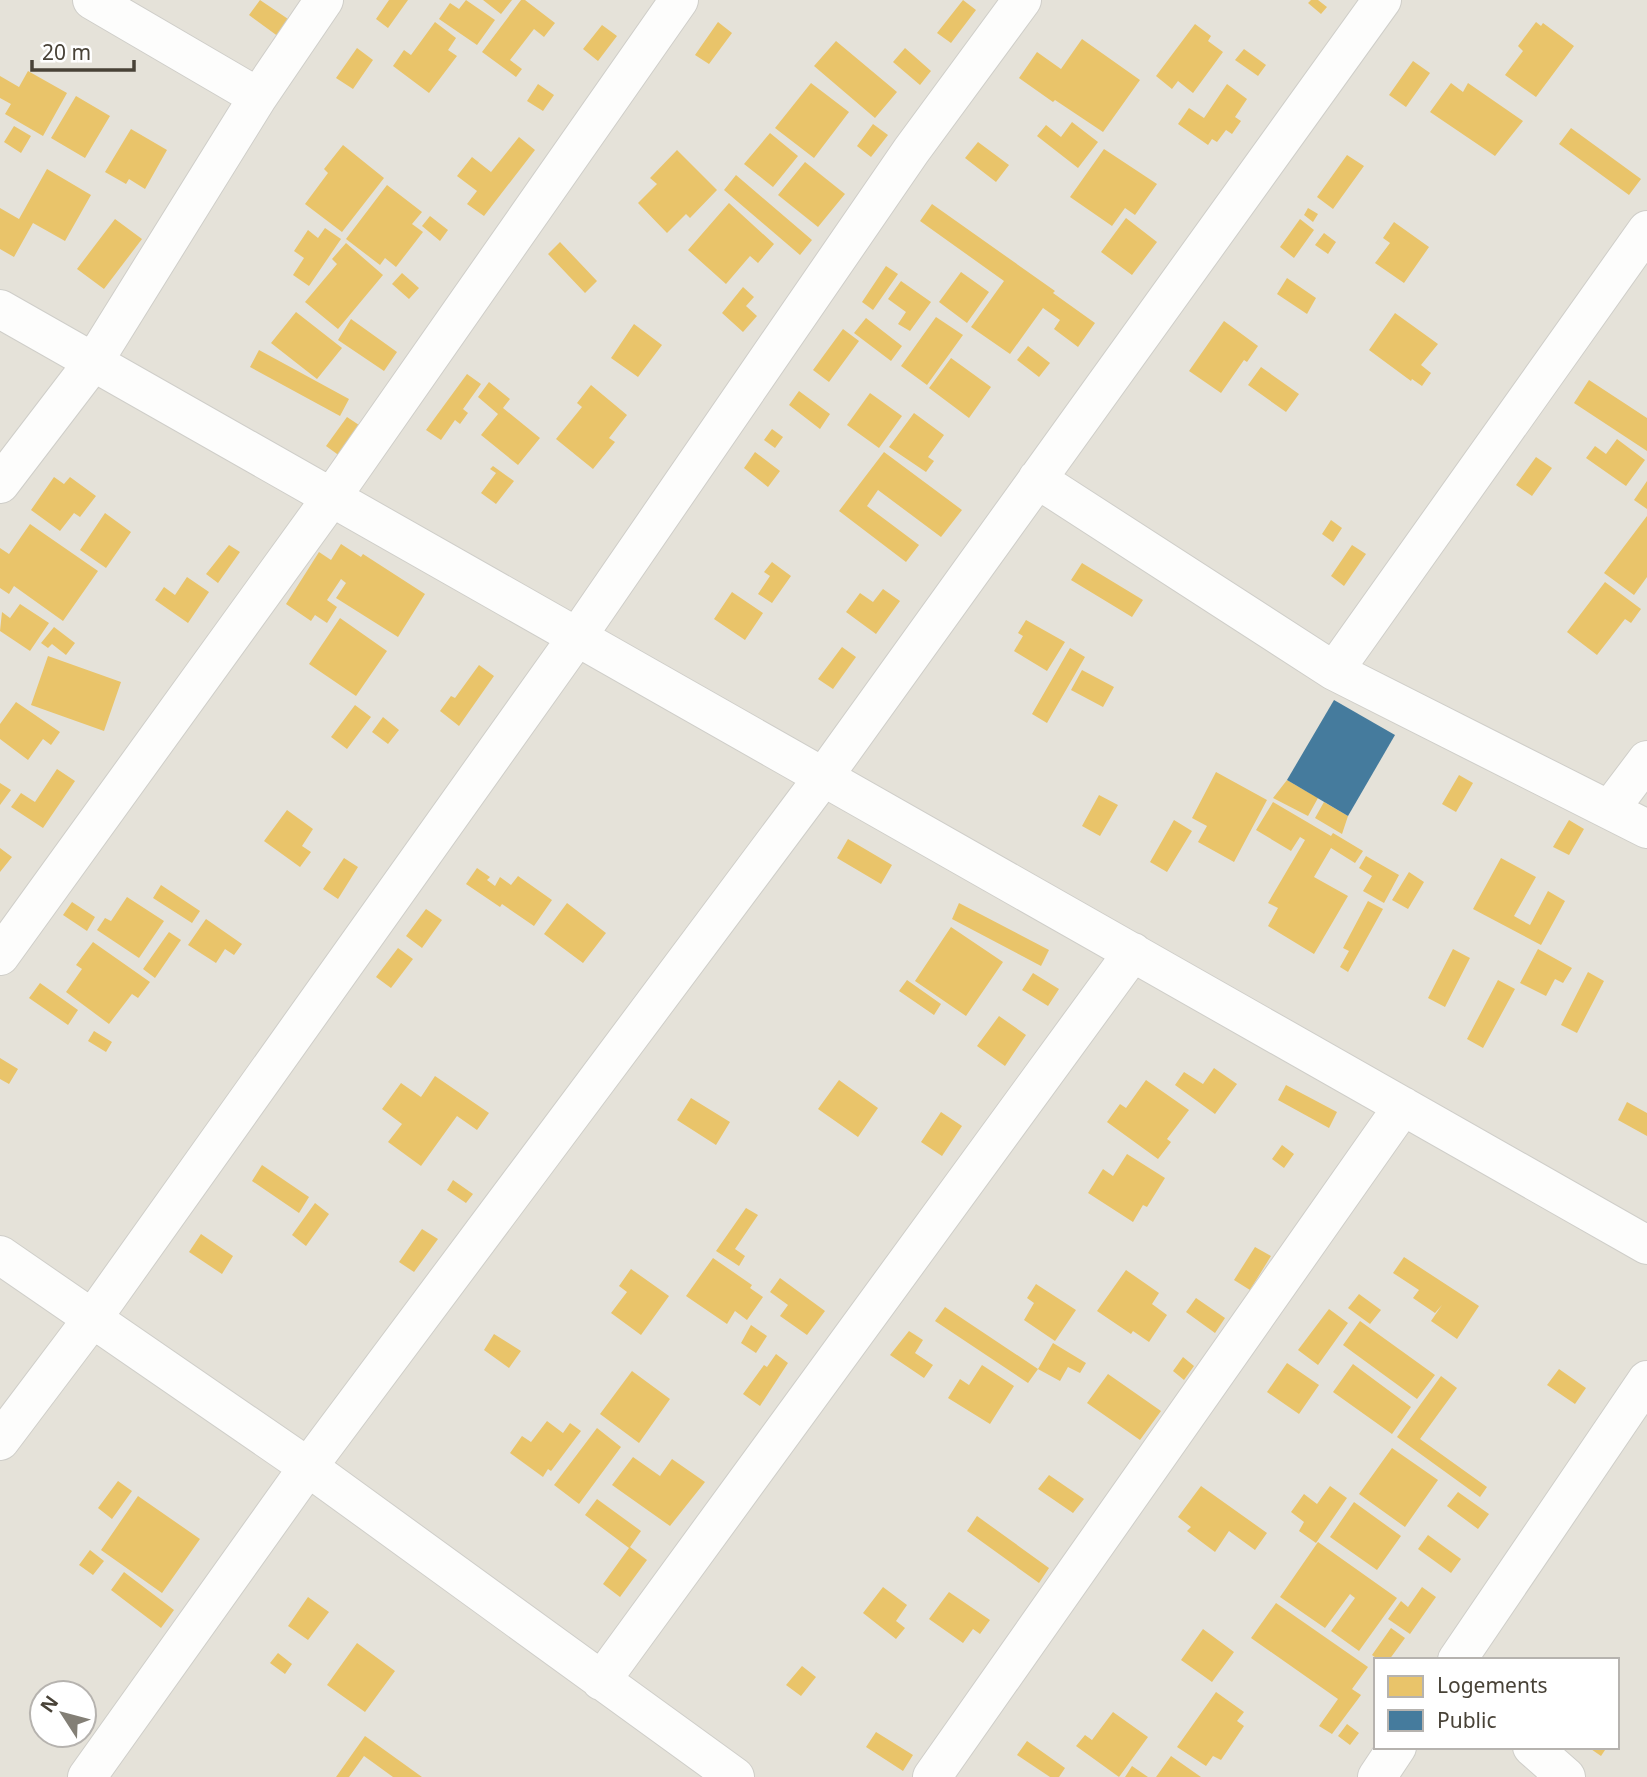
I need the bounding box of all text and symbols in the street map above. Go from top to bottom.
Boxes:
scale bar [32,28,133,72]
text: 20 m [42,38,91,66]
legend [1374,1658,1619,1749]
text: Logements [1437,1671,1548,1699]
north arrow [28,1679,98,1749]
text: N [34,1690,64,1718]
text: Public [1437,1706,1497,1734]

